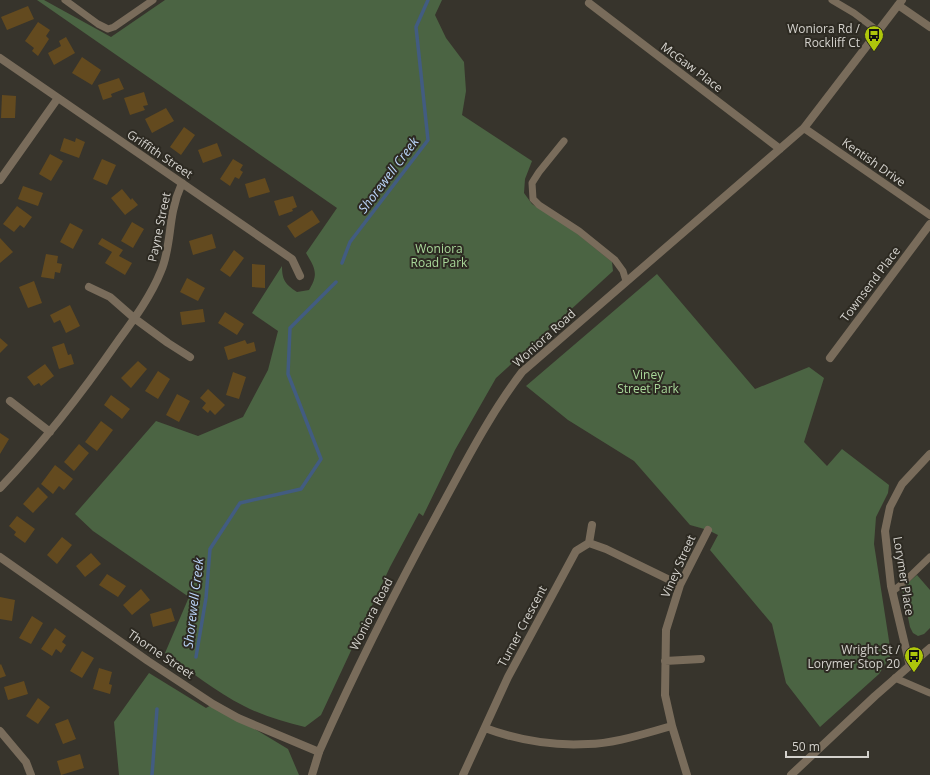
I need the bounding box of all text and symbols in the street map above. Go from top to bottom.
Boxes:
place label: Woniora Rd / Rockliff Ct [787,20,861,51]
bus stop icon: Woniora Rd / Rockliff Ct [863,24,885,52]
street label: McGaw Place [657,38,727,96]
street label: Griffith Street [124,126,196,182]
water label: Shorewell Creek [354,133,423,217]
street label: Kentish Drive [839,134,910,190]
street label: Payne Street [143,191,175,263]
park label: Woniora Road Park [411,240,468,271]
street label: Townsend Place [836,243,904,325]
street label: Woniora Road [509,305,579,371]
park label: Viney Street Park [617,366,680,397]
street label: Viney Street [657,532,699,600]
street label: Lorymer Place [889,535,919,617]
water label: Shorewell Creek [179,556,208,649]
street label: Woniora Road [345,575,397,653]
street label: Turner Crescent [493,582,551,670]
street label: Thorne Street [124,625,198,683]
place label: Wright St / Lorymer Stop 20 [807,641,901,672]
bus stop icon: Wright St / Lorymer Stop 20 [903,645,925,673]
scale bar [786,733,868,759]
text: 50 m [792,738,820,755]

